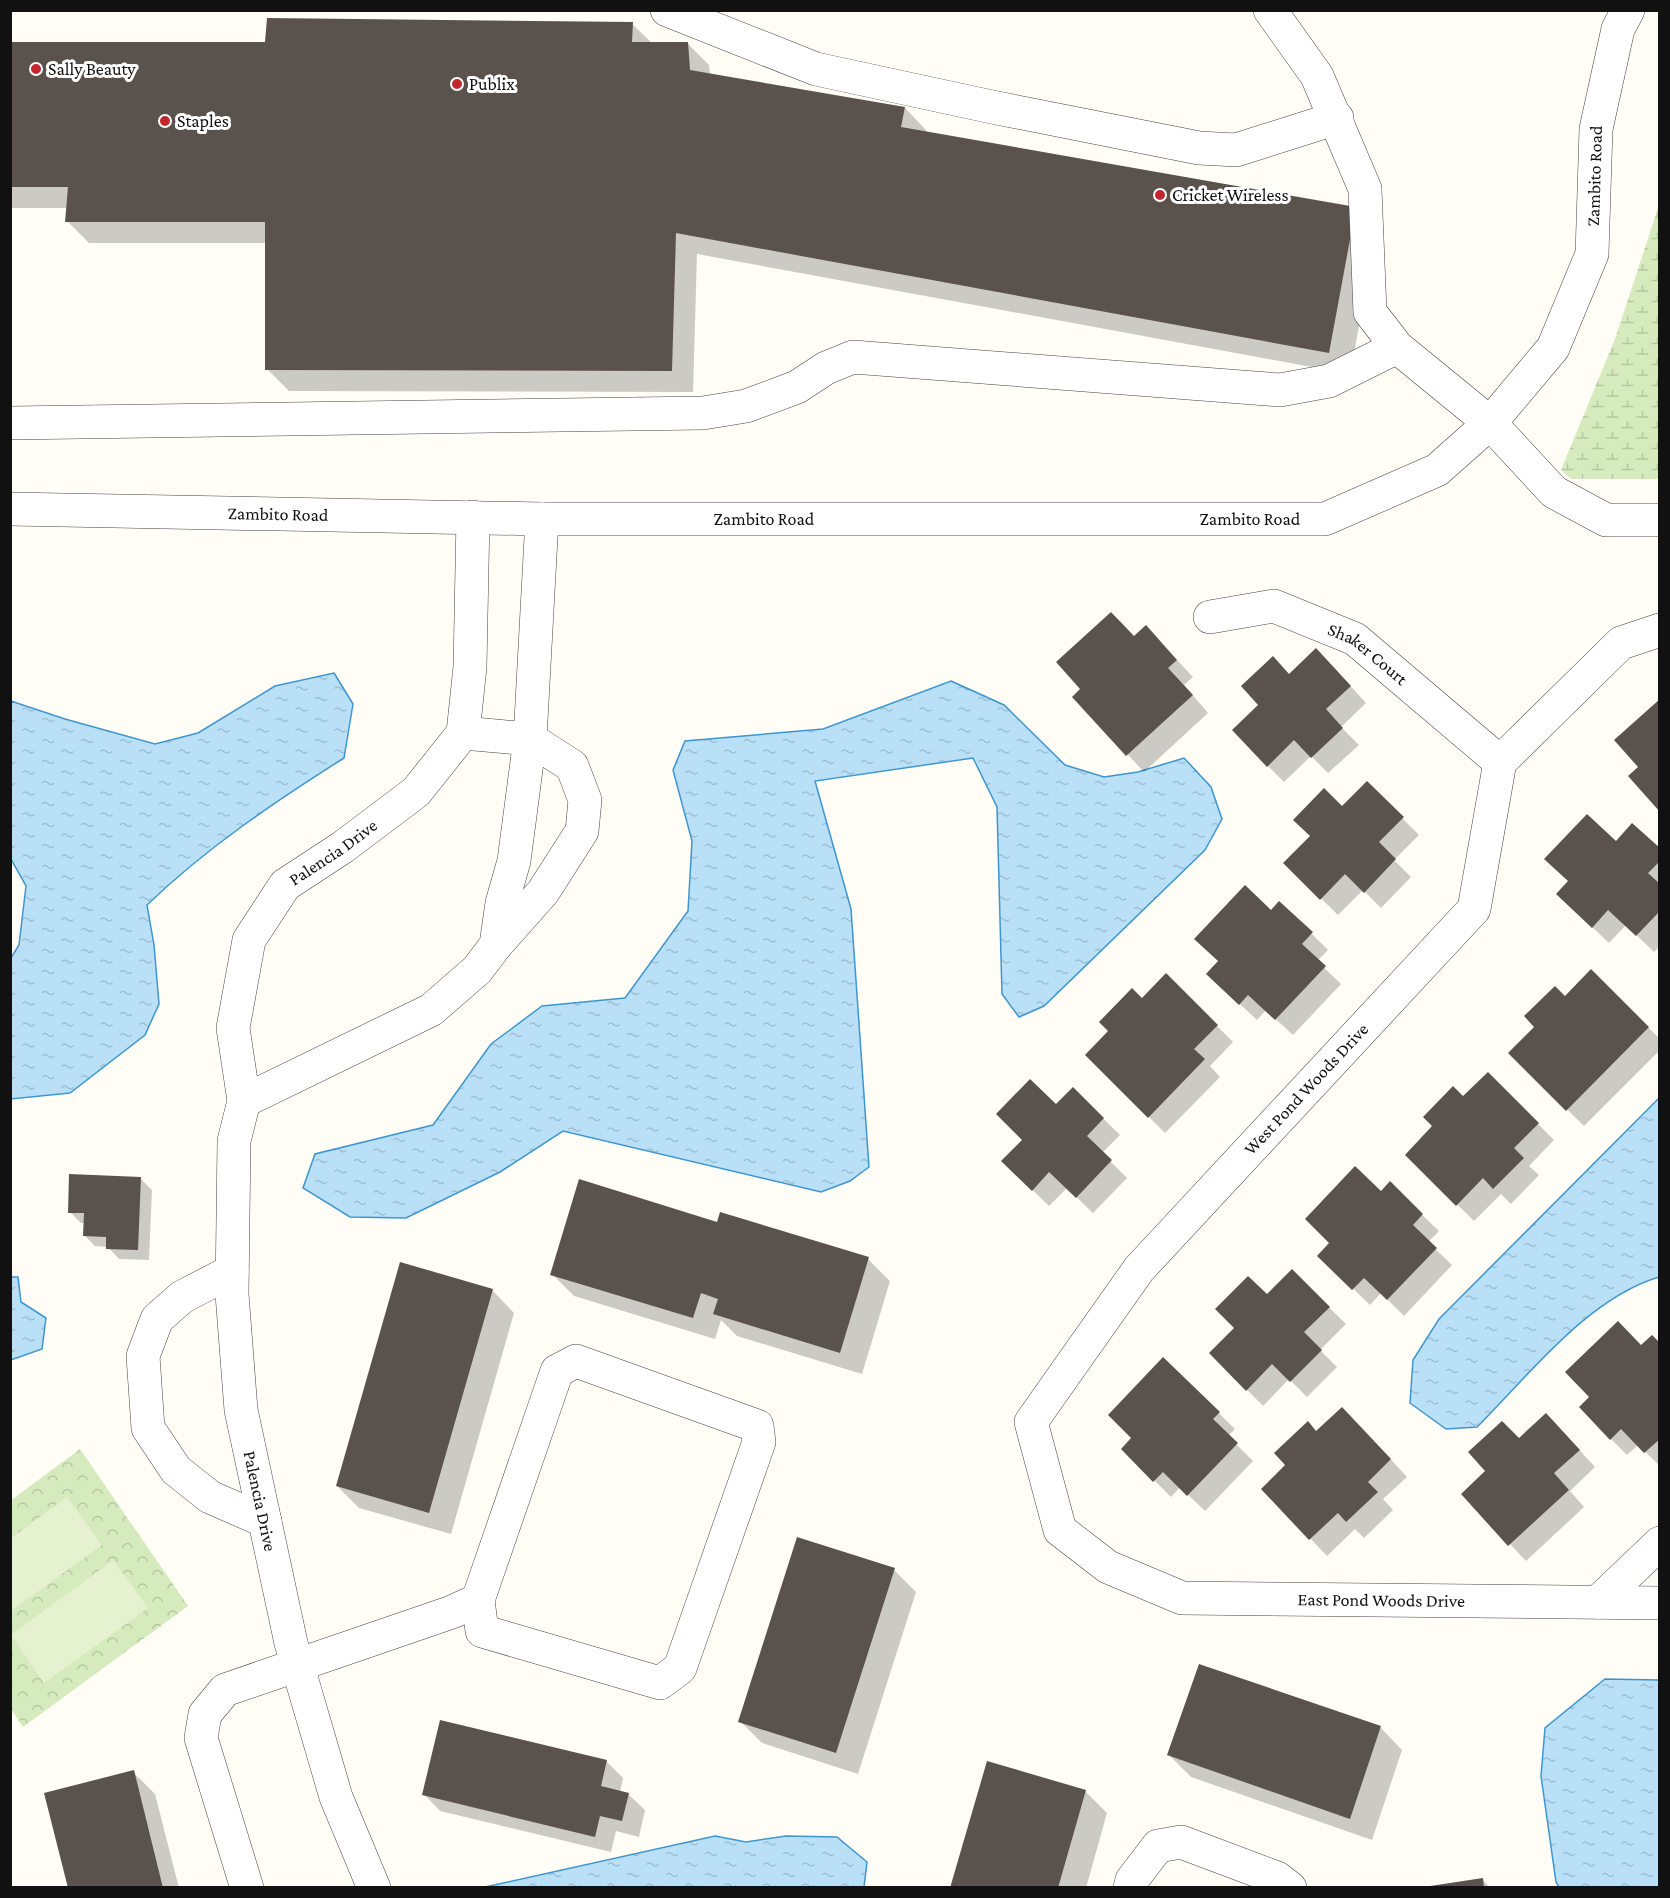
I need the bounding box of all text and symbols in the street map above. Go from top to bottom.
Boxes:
place label: Sally Beauty [48,59,136,79]
marker: Sally Beauty [29,62,43,76]
place label: Publix [469,74,515,94]
marker: Publix [450,77,464,91]
place label: Staples [177,111,229,131]
marker: Staples [158,114,172,128]
street label: Zambito Road [1583,125,1606,227]
place label: Cricket Wireless [1172,185,1288,205]
marker: Cricket Wireless [1153,188,1167,202]
street label: Zambito Road [227,503,329,525]
street label: Zambito Road [713,509,815,529]
street label: Zambito Road [1199,509,1301,529]
street label: Shaker Court [1325,619,1412,690]
street label: Palencia Drive [285,815,381,890]
street label: West Pond Woods Drive [1240,1019,1372,1159]
street label: Palencia Drive [240,1449,280,1553]
street label: East Pond Woods Drive [1297,1589,1465,1611]

